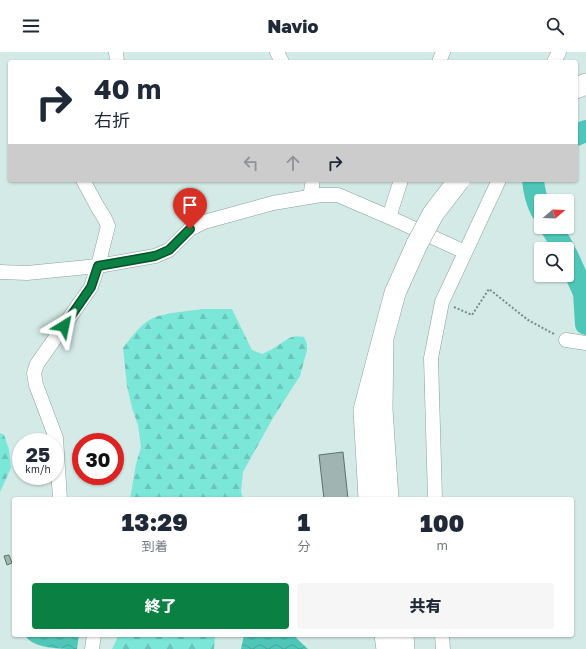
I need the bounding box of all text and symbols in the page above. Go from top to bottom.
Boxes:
icon: menu [20,15,42,37]
text: Navio [268,15,318,37]
icon: search [544,15,566,37]
text: 40 m [94,72,161,105]
icon: right [28,76,80,128]
text: 右折 [94,109,130,131]
icon: left [240,152,262,174]
icon: ahead [282,152,304,174]
icon: right [324,152,346,174]
pin [173,188,207,229]
icon: arrive [179,194,201,216]
north arrow [534,194,574,234]
map controls [534,194,574,282]
button: search [534,242,574,282]
position arrow [43,305,85,347]
speed limit sign: 30 [72,433,124,485]
text: 25 [26,442,50,466]
text: km/h [25,463,51,475]
text: 13:29 [122,507,188,536]
text: 1 [298,507,310,536]
text: 100 [420,508,464,537]
text: m [436,537,448,553]
text: 到着 [142,538,168,554]
text: 分 [297,538,310,554]
button: 終了 [32,583,289,629]
button: 共有 [297,583,554,629]

